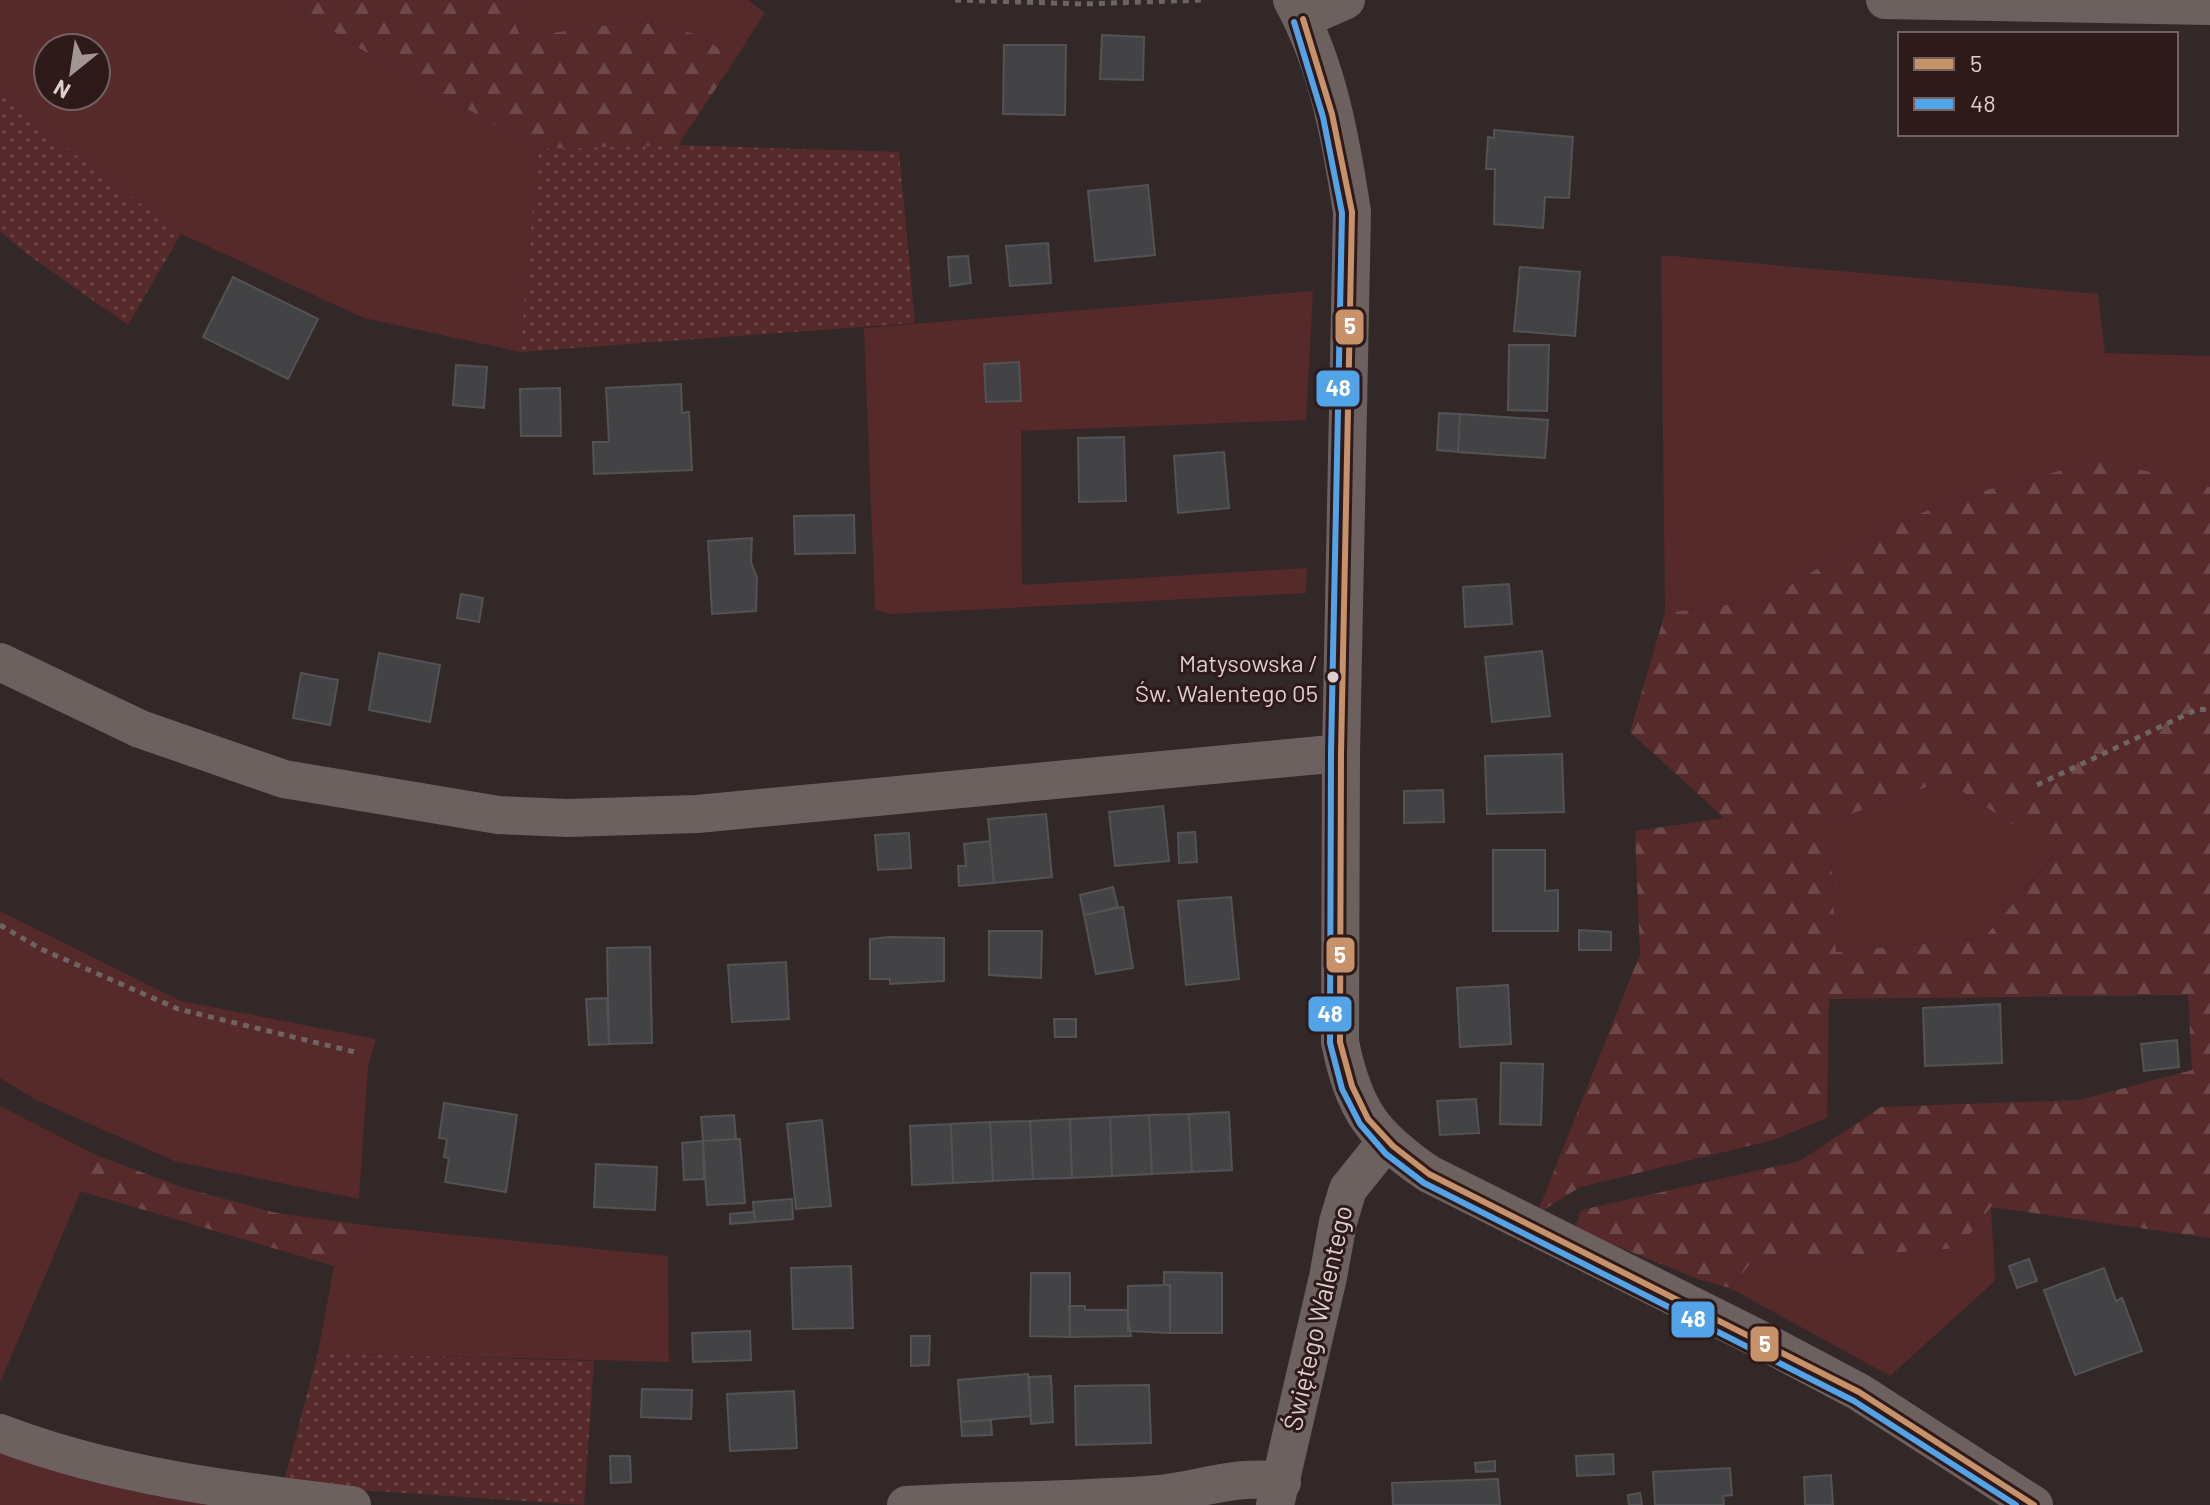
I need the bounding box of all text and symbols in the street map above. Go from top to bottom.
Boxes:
north arrow [32,32,112,112]
legend [1898,32,2178,136]
text: 5 [1970,48,1982,77]
text: N [49,75,74,105]
text: 48 [1970,88,1996,117]
line badge: 5 [1334,308,1365,346]
text: 5 [1344,312,1356,338]
line badge: 48 [1315,369,1361,408]
text: 48 [1325,374,1351,400]
place label: Matysowska / Św. Walentego 05 [1135,648,1318,707]
marker: Matysowska / Św. Walentego 05 [1325,669,1341,685]
line badge: 5 [1325,936,1356,974]
text: 5 [1334,941,1346,967]
line badge: 48 [1307,995,1353,1033]
text: 48 [1317,1000,1343,1026]
street label: Świętego Walentego [1276,1202,1358,1433]
line badge: 48 [1670,1300,1716,1339]
text: 48 [1680,1305,1706,1331]
line badge: 5 [1749,1325,1780,1363]
text: 5 [1759,1330,1771,1356]

